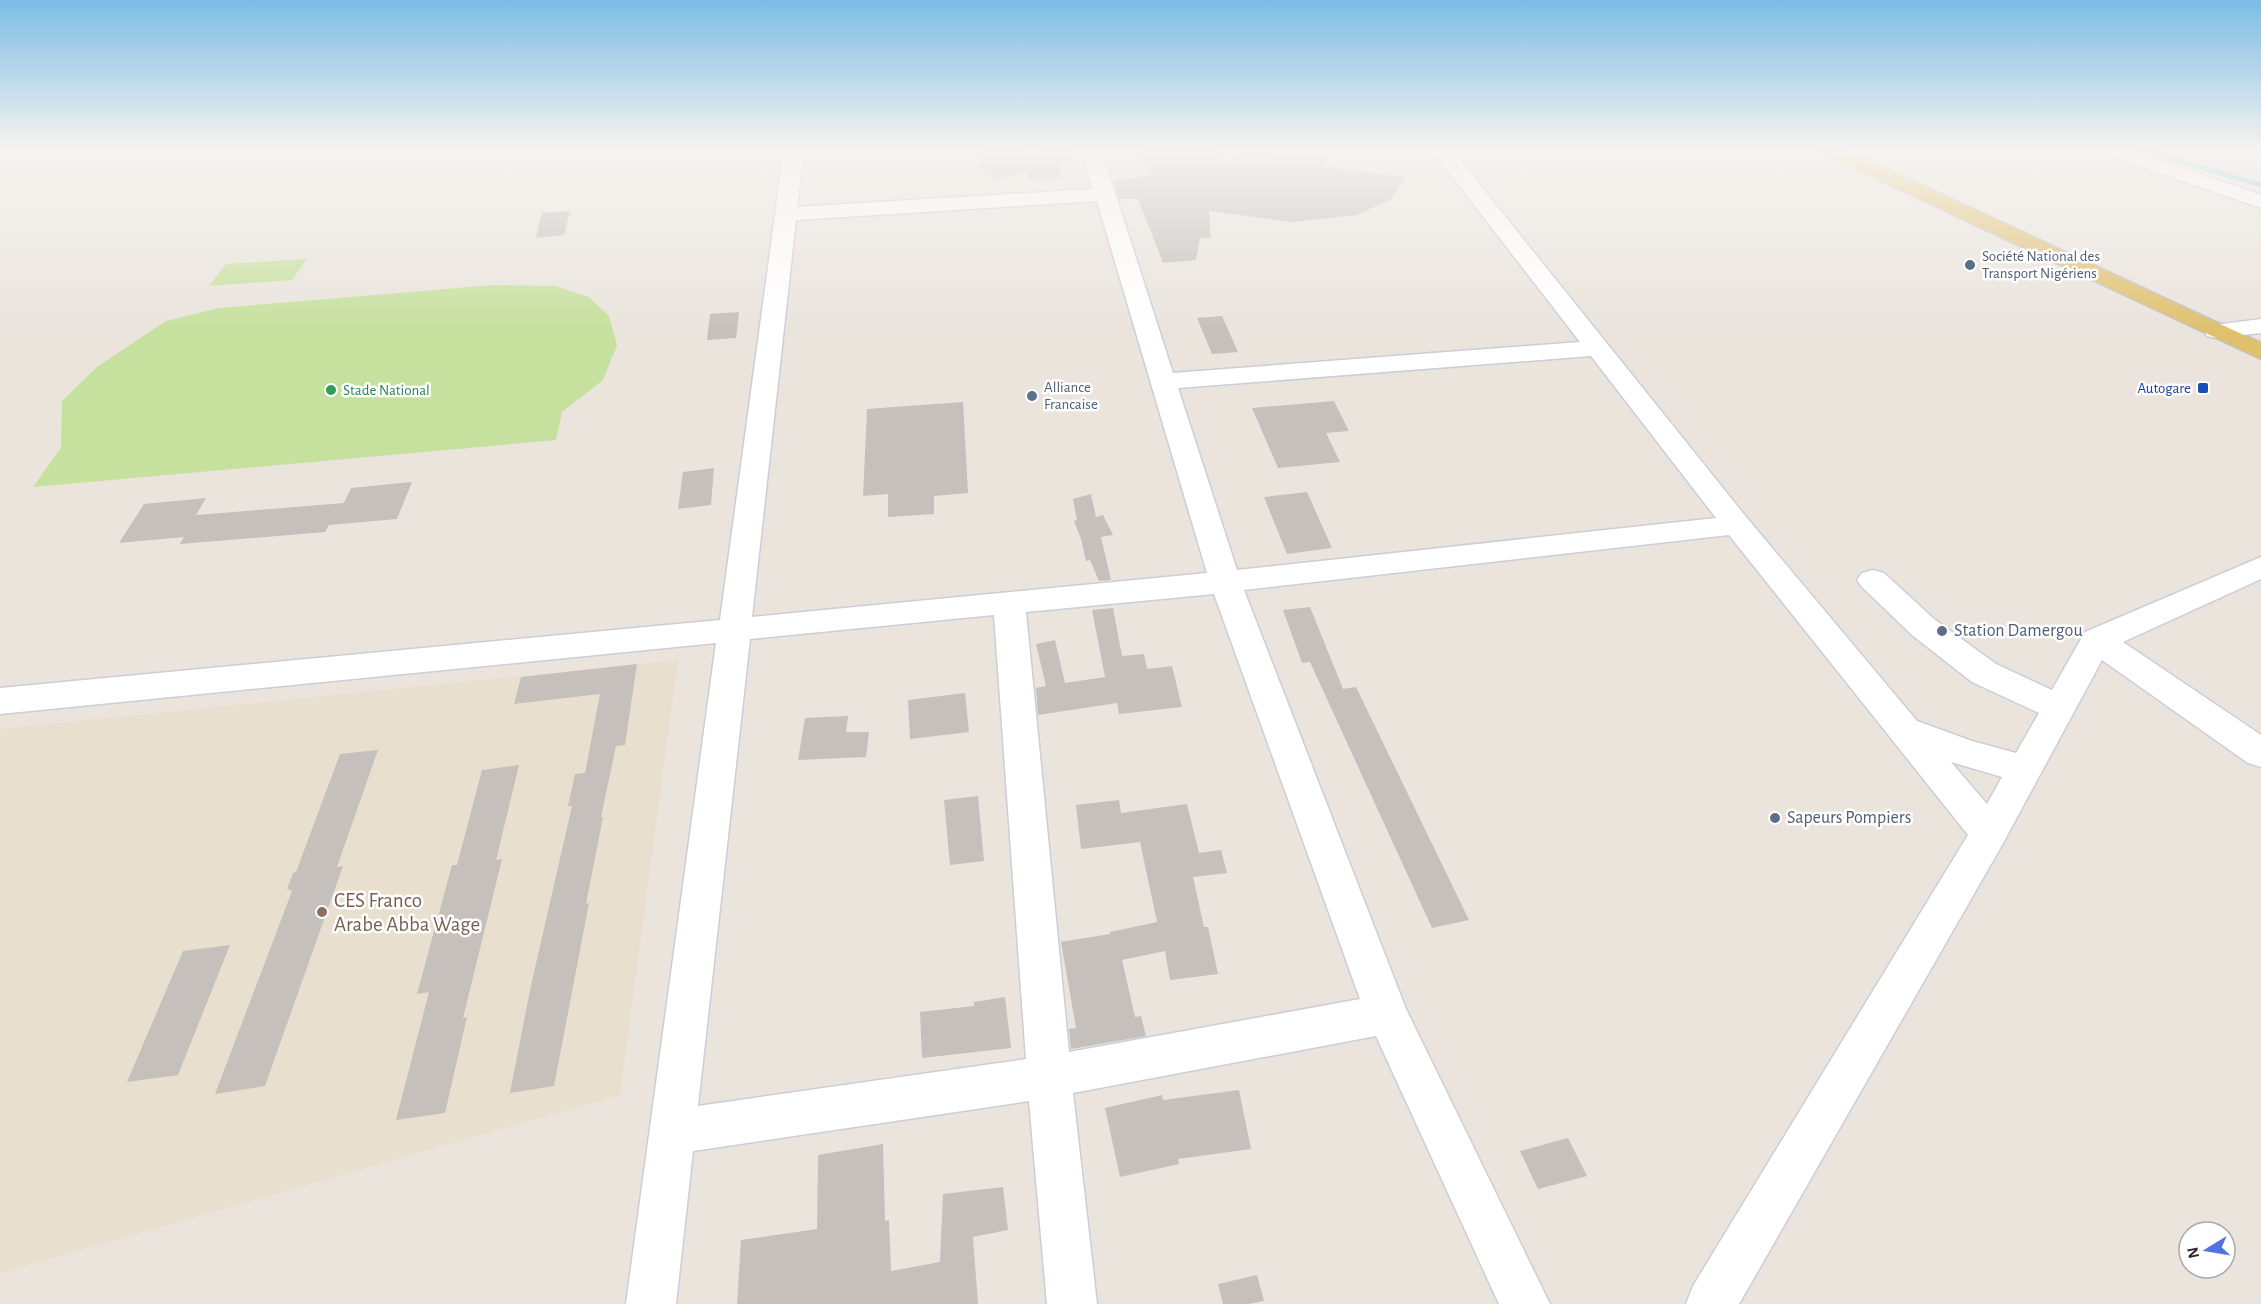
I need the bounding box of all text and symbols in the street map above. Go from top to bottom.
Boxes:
place label: Société National des Transport Nigériens [1982,249,2100,281]
marker: Société National des Transport Nigériens [1963,258,1977,272]
place label: Alliance Francaise [1044,380,1098,412]
place label: Autogare [2137,381,2191,396]
marker: Autogare [2196,381,2210,395]
marker: Stade National [324,383,338,397]
place label: Stade National [343,383,430,398]
marker: Alliance Francaise [1025,389,1039,403]
place label: Station Damergou [1954,622,2083,640]
marker: Station Damergou [1935,624,1949,638]
place label: Sapeurs Pompiers [1787,809,1911,827]
marker: Sapeurs Pompiers [1768,811,1782,825]
place label: CES Franco Arabe Abba Wage [334,890,480,935]
marker: CES Franco Arabe Abba Wage [315,905,329,919]
north arrow [2177,1220,2237,1280]
text: N [2184,1246,2202,1260]

